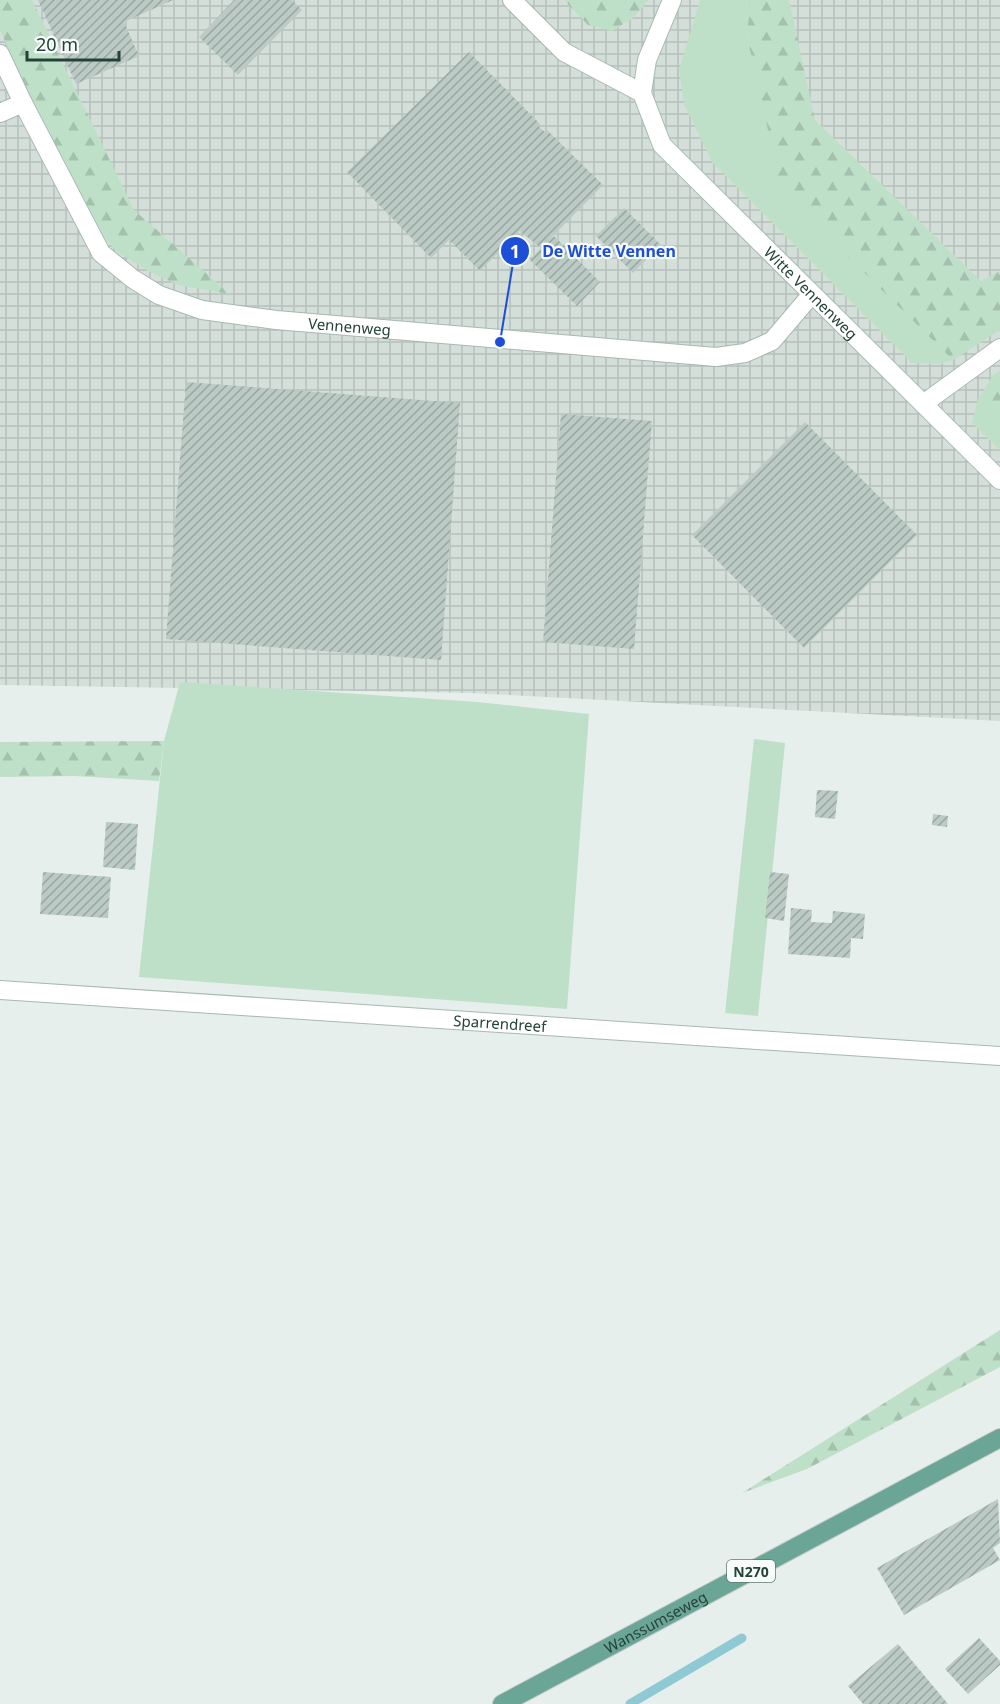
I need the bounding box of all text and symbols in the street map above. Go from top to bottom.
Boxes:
scale bar [27,24,118,62]
text: 20 m [36,32,78,56]
callout: De Witte Vennen [500,234,688,268]
text: 1 [510,239,520,263]
text: De Witte Vennen [542,240,676,262]
street label: Witte Vennenweg [760,242,862,344]
street label: Vennenweg [307,313,392,340]
street label: Sparrendreef [453,1010,548,1036]
road number: N270 [727,1560,775,1582]
street label: Wanssumseweg [601,1586,710,1658]

